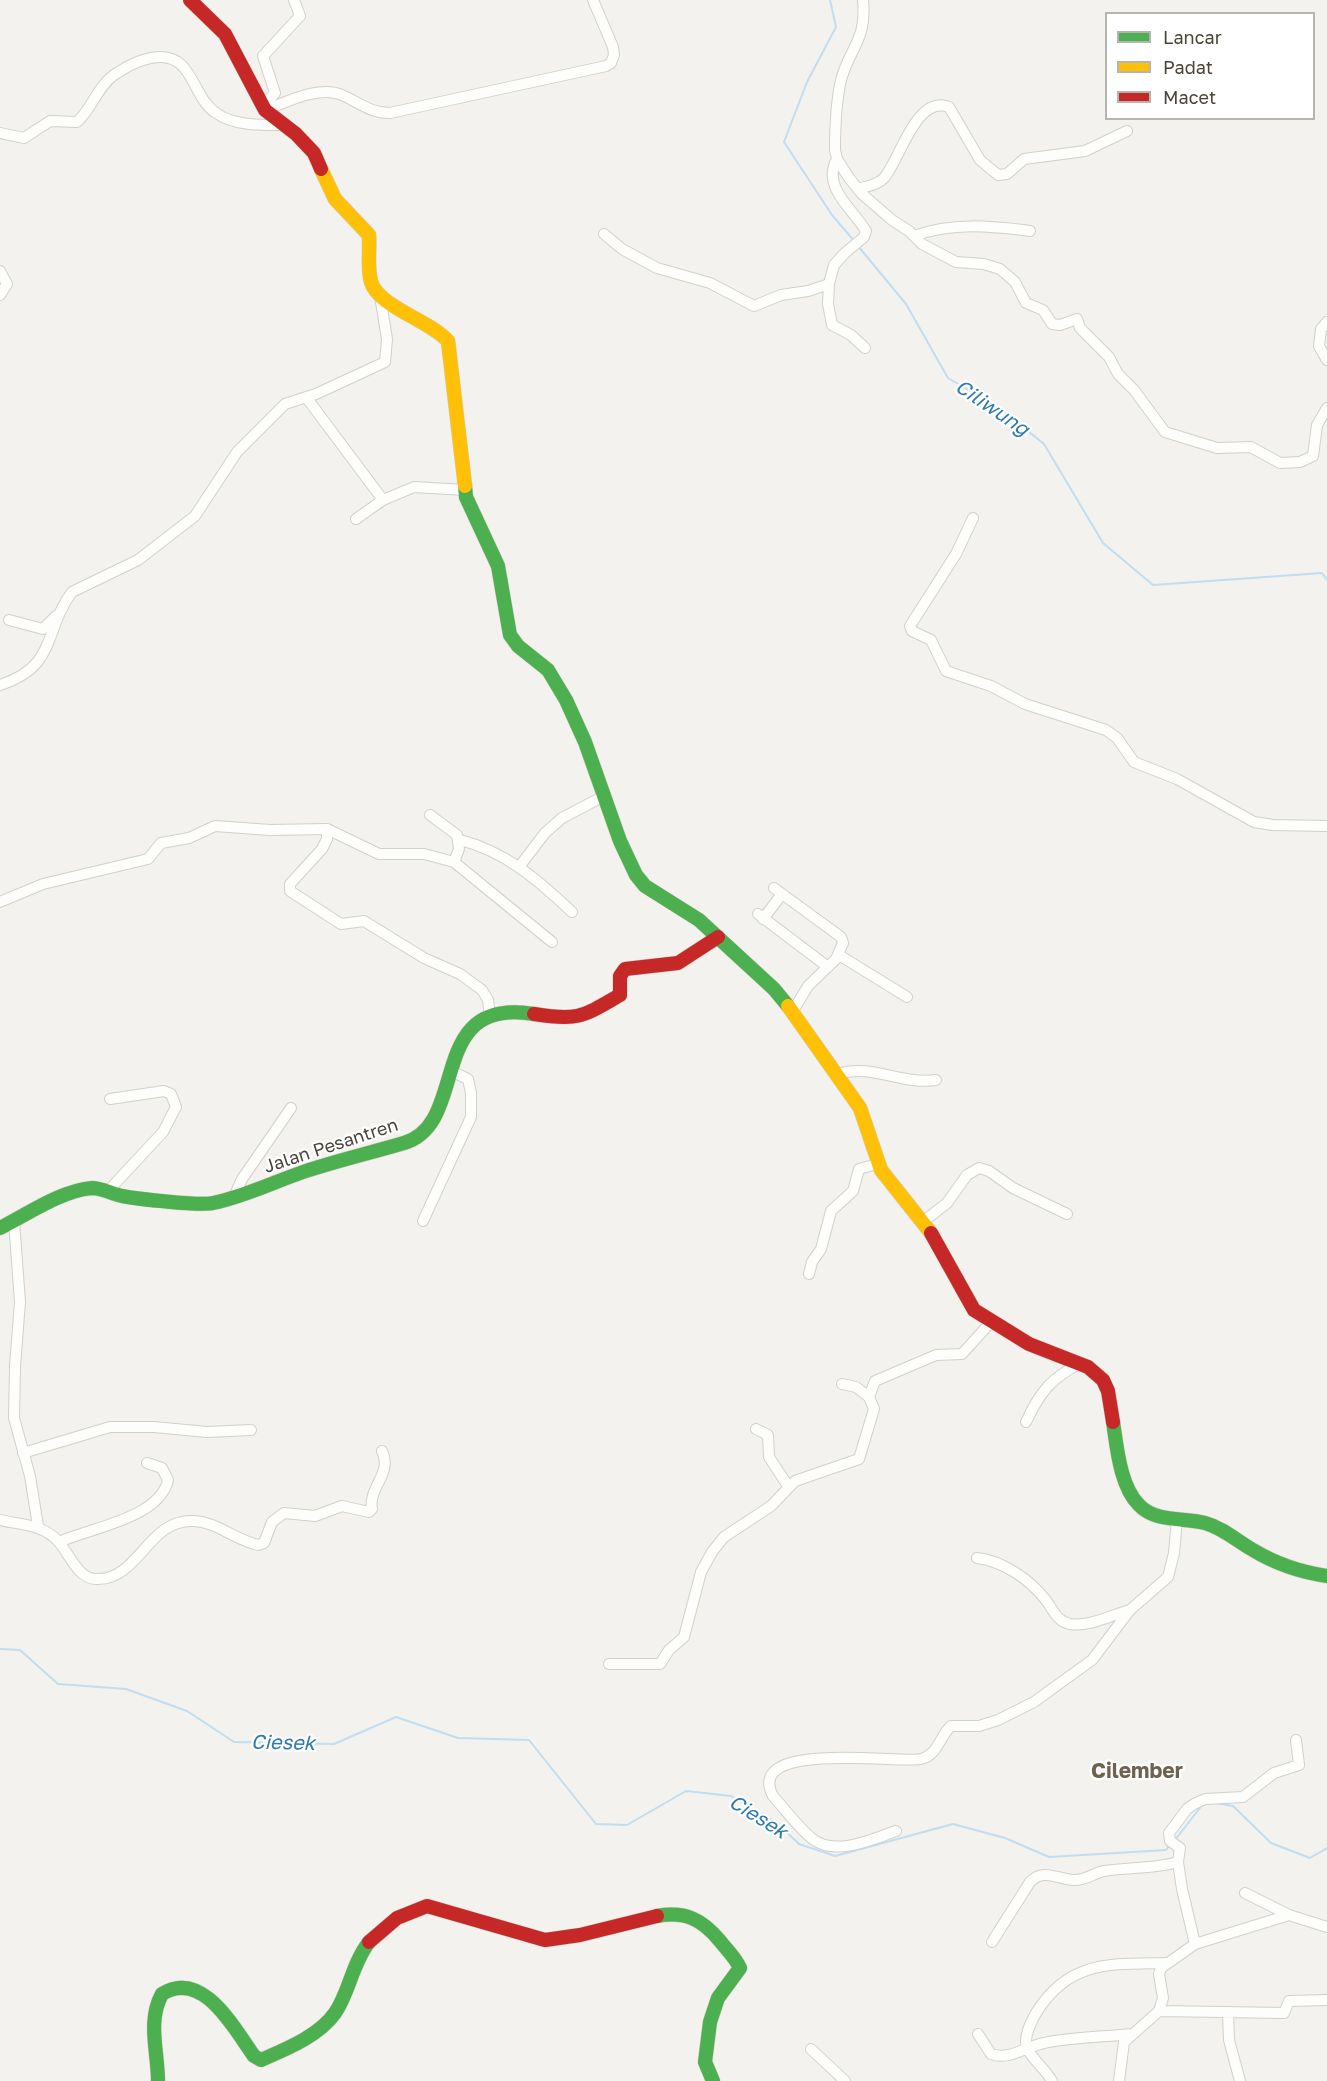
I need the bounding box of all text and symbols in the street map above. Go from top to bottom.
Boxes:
legend [1105,12,1315,120]
text: Lancar [1163,26,1222,48]
text: Padat [1163,56,1213,78]
text: Macet [1163,86,1216,108]
water label: Ciliwung [951,375,1033,441]
street label: Jalan Pesantren [261,1114,401,1178]
water label: Ciesek [251,1730,315,1756]
district label: Cilember [1091,1758,1183,1784]
water label: Ciesek [724,1790,792,1844]

